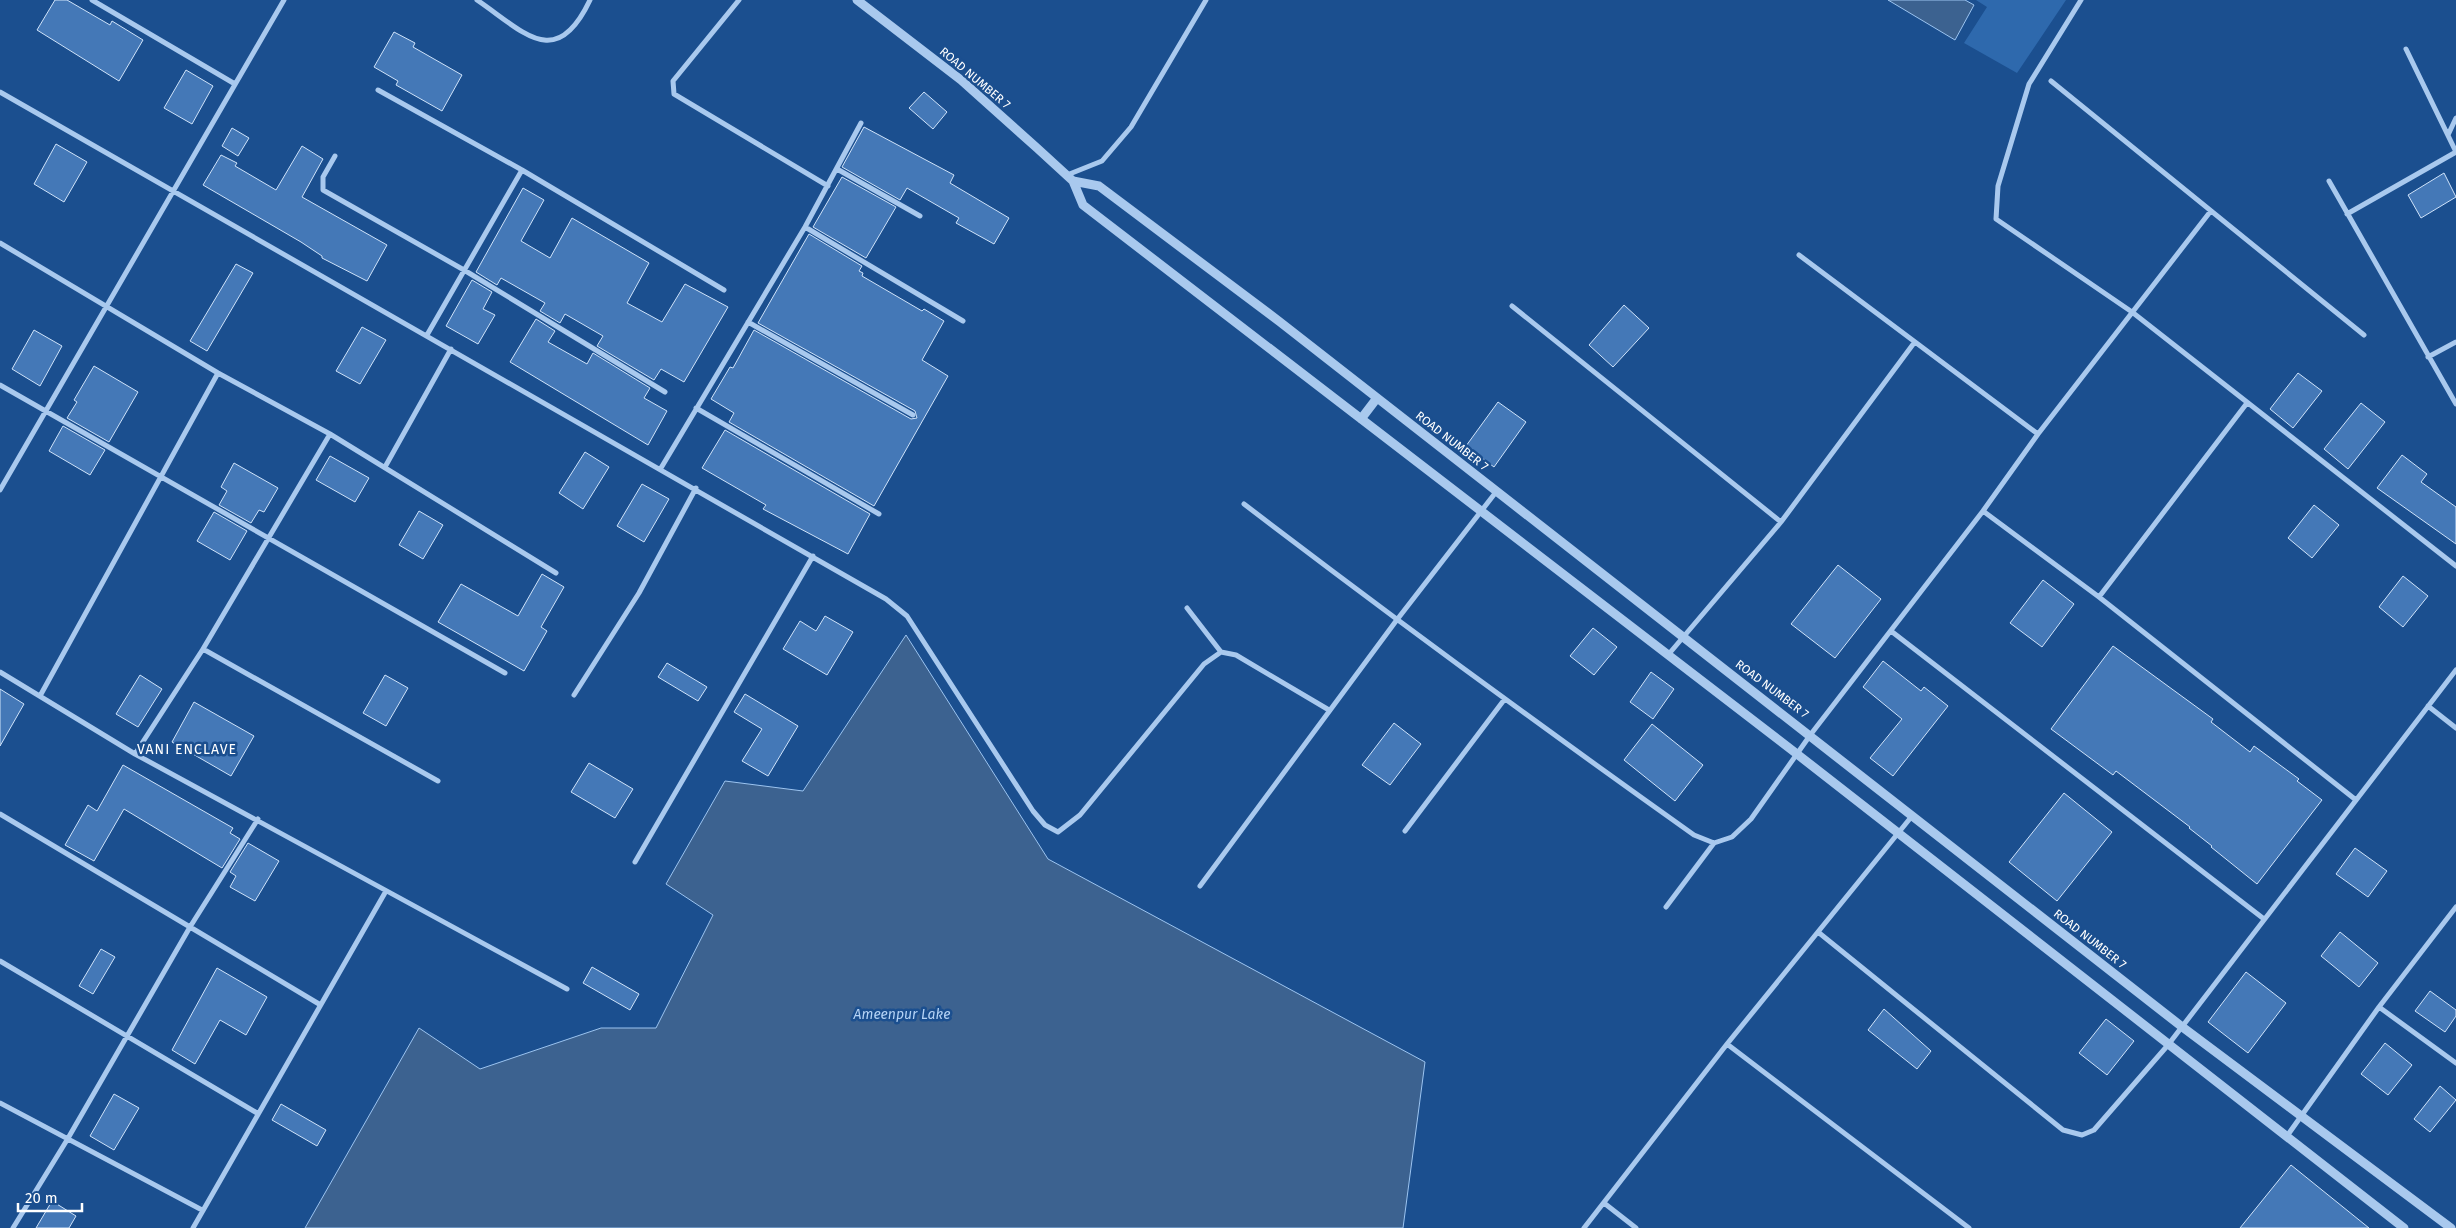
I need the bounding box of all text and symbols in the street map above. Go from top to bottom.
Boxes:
street label: ROAD NUMBER 7 [937,44,1013,112]
street label: ROAD NUMBER 7 [1413,408,1491,474]
street label: ROAD NUMBER 7 [1733,657,1811,721]
district label: VANI ENCLAVE [137,741,237,758]
street label: ROAD NUMBER 7 [2051,906,2129,972]
water label: Ameenpur Lake [853,1006,950,1023]
scale bar [18,1180,81,1212]
text: 20 m [25,1189,58,1207]

